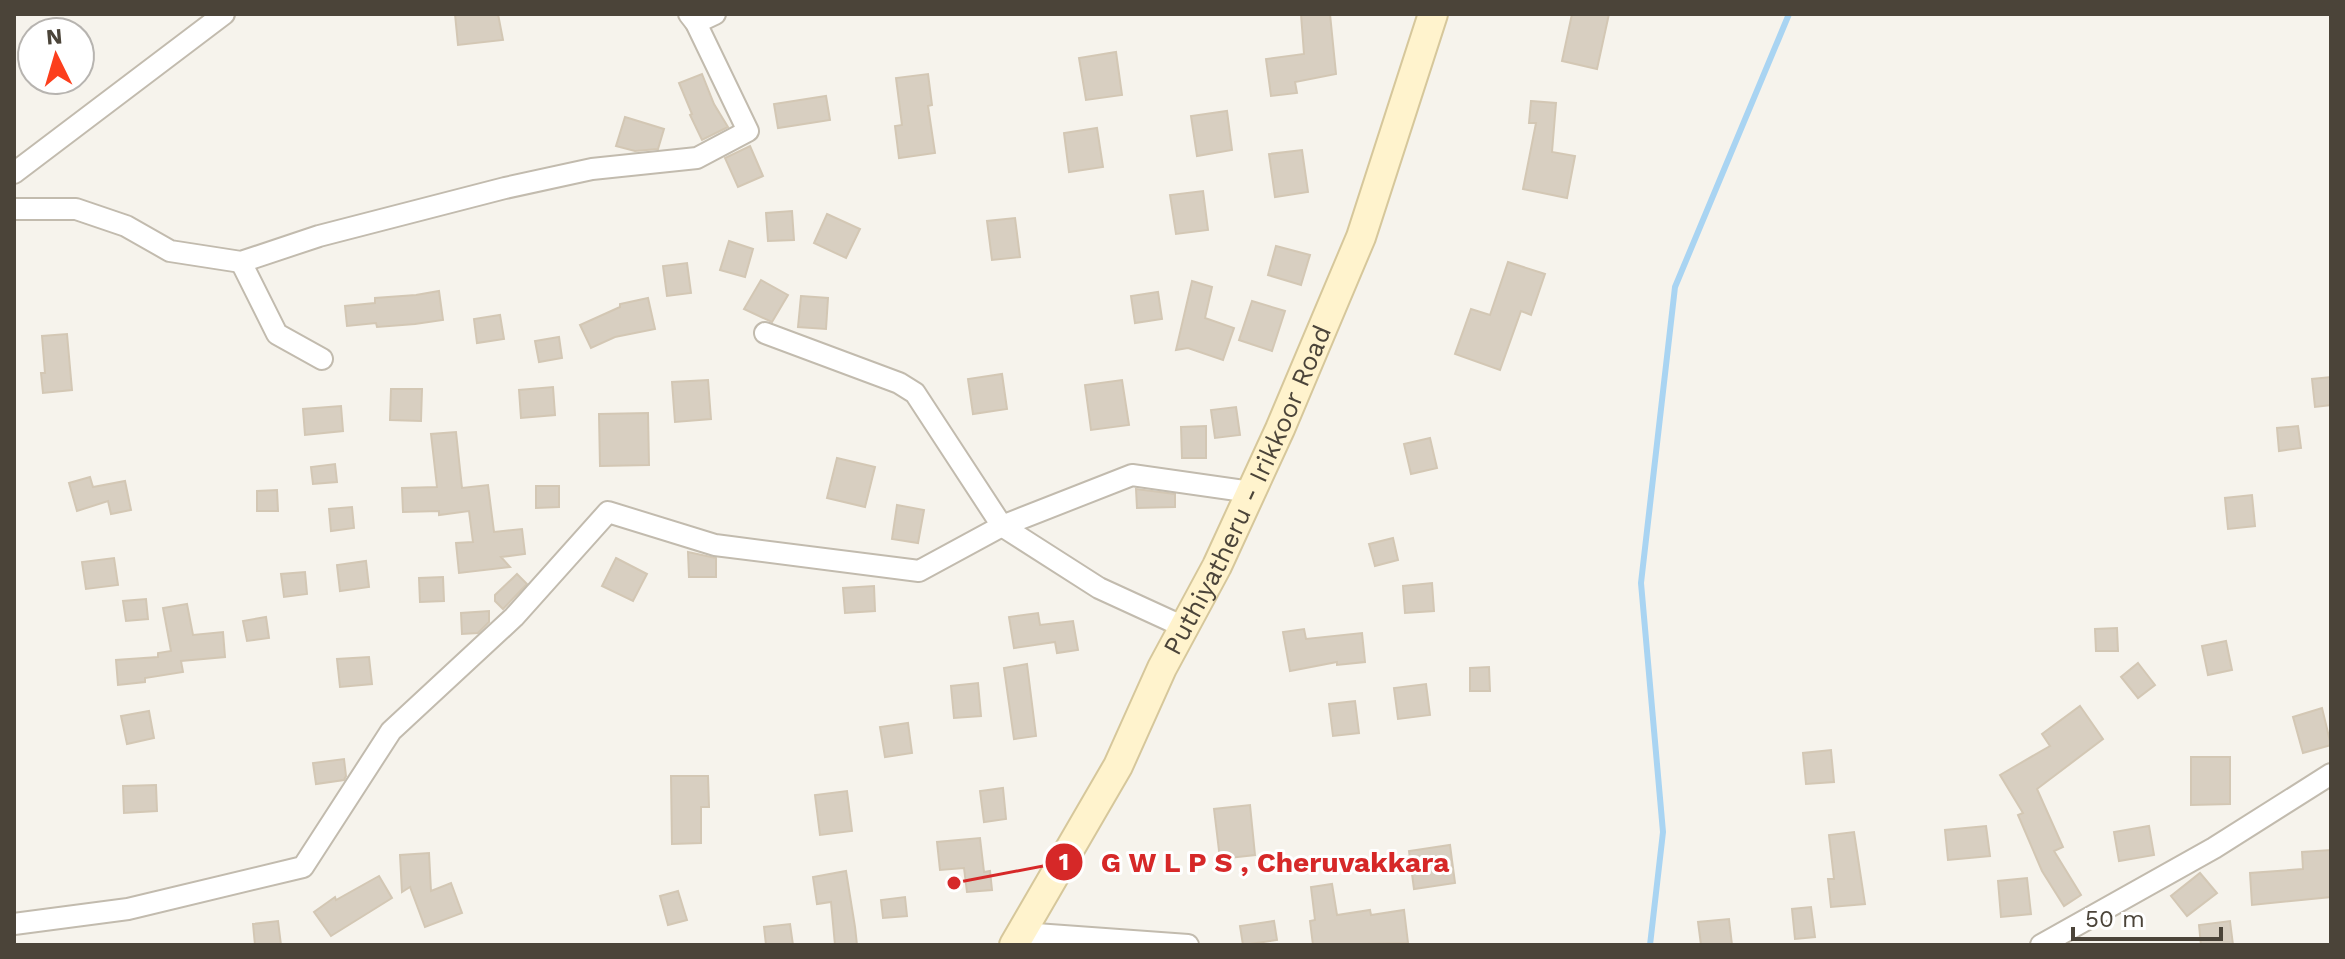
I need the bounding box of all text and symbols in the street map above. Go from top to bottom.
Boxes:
north arrow [16,16,96,96]
text: N [45,23,64,50]
street label: Puthiyatheru - Irikkoor Road [1157,321,1337,660]
callout: G W L P S , Cheruvakkara [1044,836,1467,888]
text: G W L P S , Cheruvakkara [1101,846,1450,879]
text: 1 [1059,848,1069,876]
scale bar [2073,891,2221,941]
text: 50 m [2085,905,2145,933]

